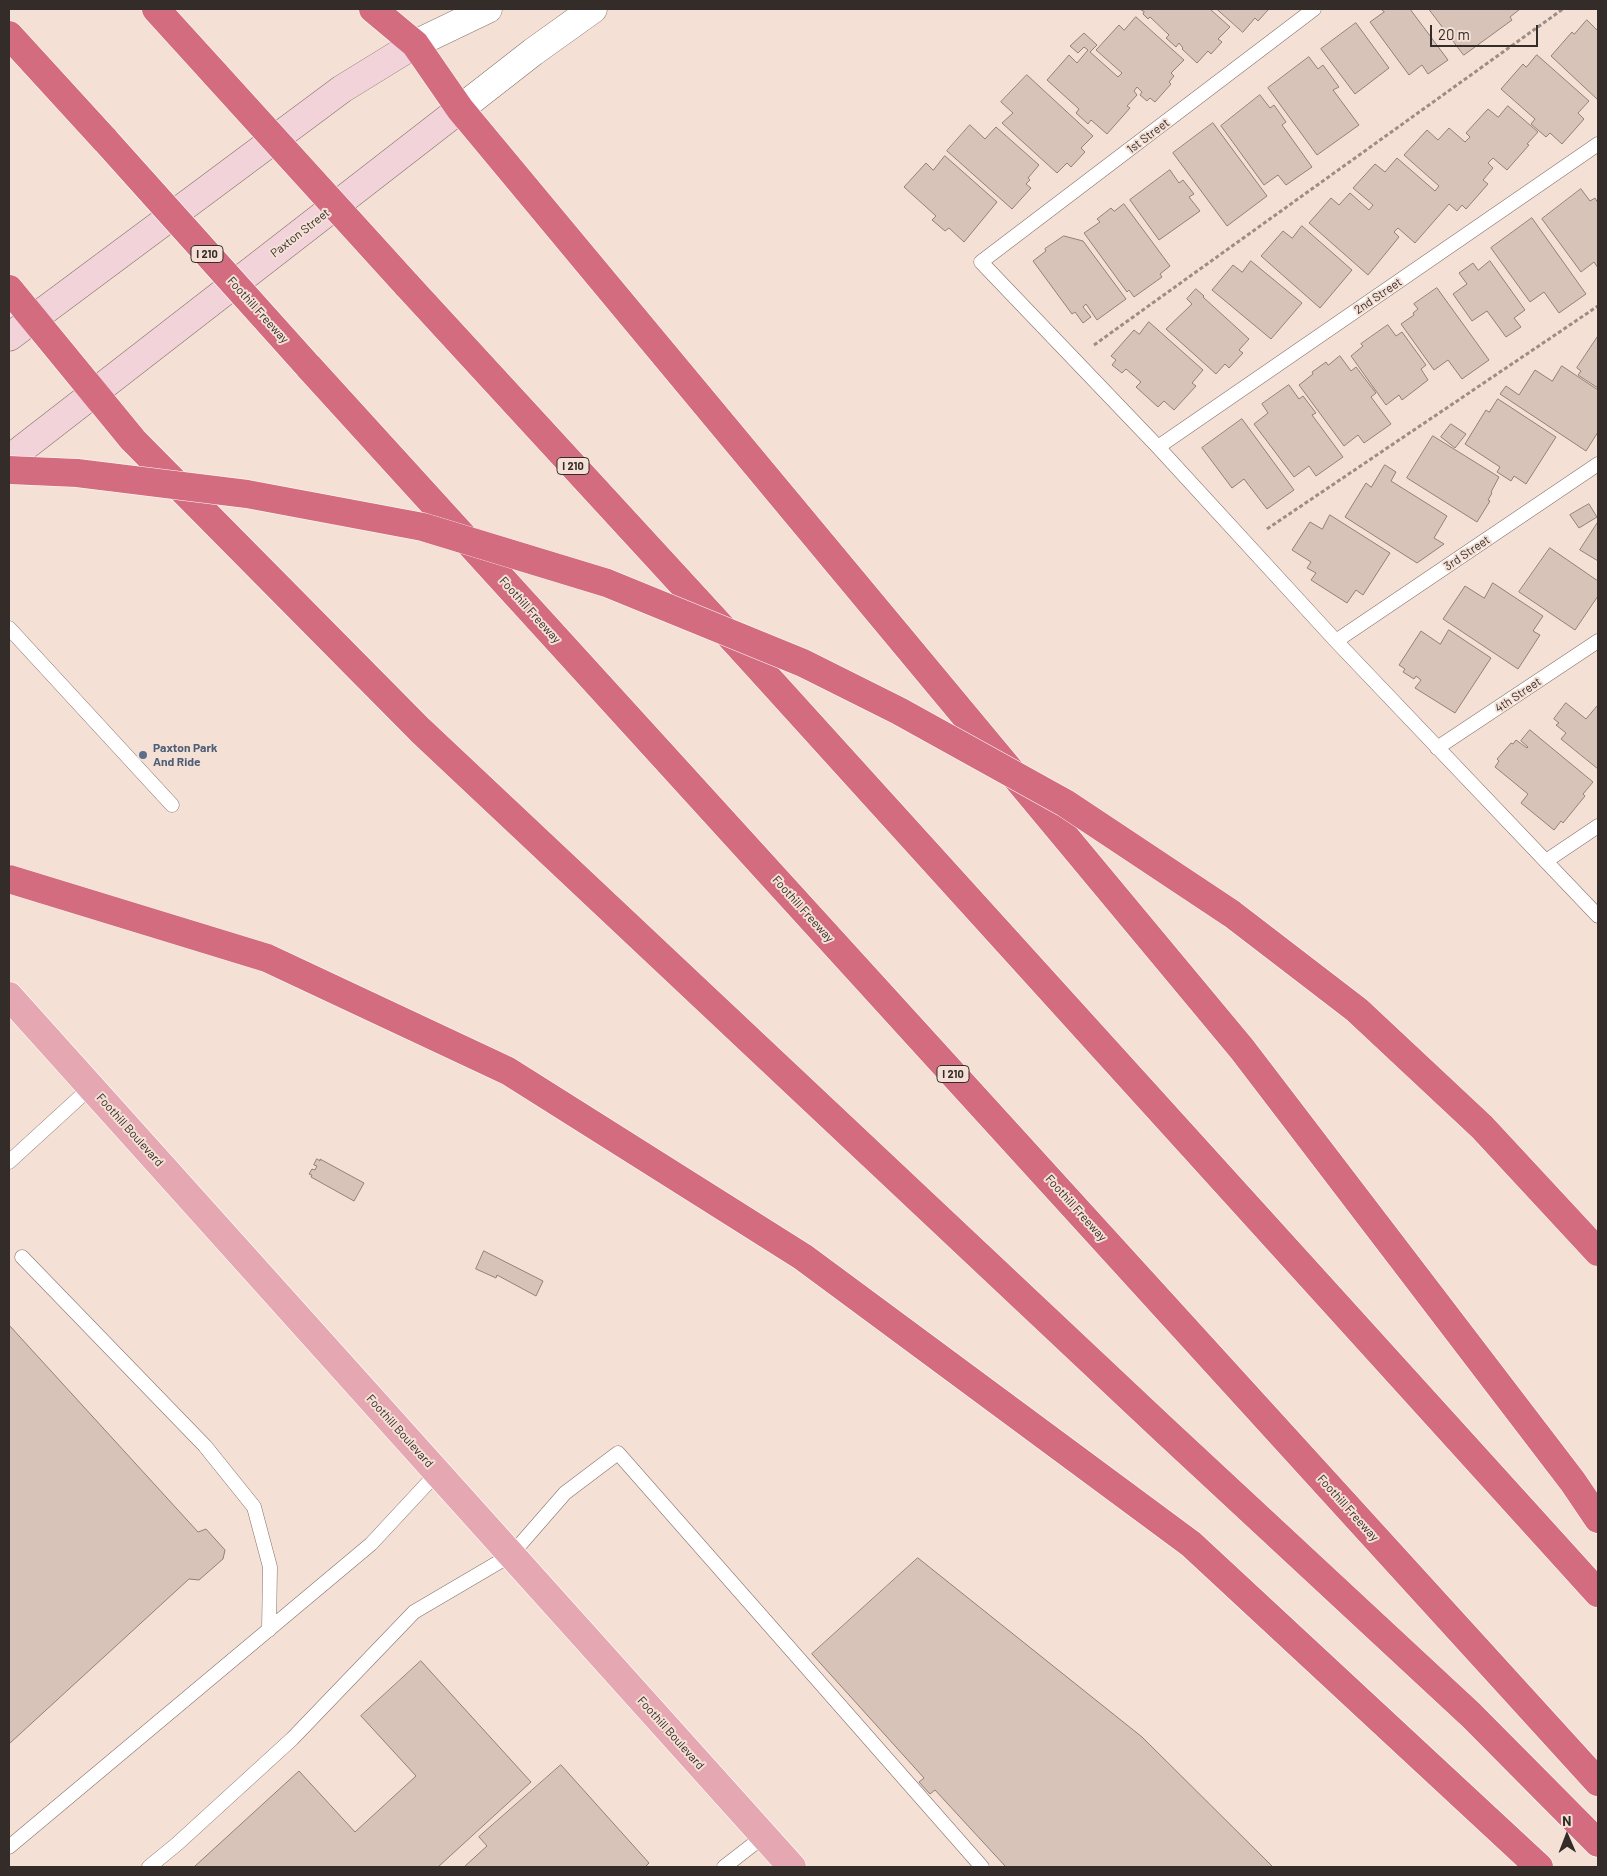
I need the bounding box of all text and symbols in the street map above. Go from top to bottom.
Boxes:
scale bar [1432,15,1540,47]
text: 20 m [1438,25,1470,43]
street label: 1st Street [1124,115,1172,157]
street label: Paxton Street [267,205,333,261]
road number: I 210 [191,245,223,262]
street label: Foothill Freeway [224,274,292,346]
street label: 2nd Street [1351,275,1405,317]
road number: I 210 [557,458,589,474]
street label: 3rd Street [1441,532,1493,574]
street label: Foothill Freeway [496,574,564,646]
street label: 4th Street [1492,674,1544,716]
place label: Paxton Park And Ride [153,741,217,769]
marker: Paxton Park And Ride [137,749,149,761]
street label: Foothill Freeway [769,873,837,945]
road number: I 210 [937,1066,969,1082]
street label: Foothill Boulevard [93,1091,167,1169]
street label: Foothill Freeway [1042,1172,1110,1244]
street label: Foothill Boulevard [363,1392,437,1470]
street label: Foothill Freeway [1314,1472,1382,1544]
street label: Foothill Boulevard [634,1694,708,1772]
north arrow [1542,1811,1592,1861]
text: N [1562,1812,1572,1829]

